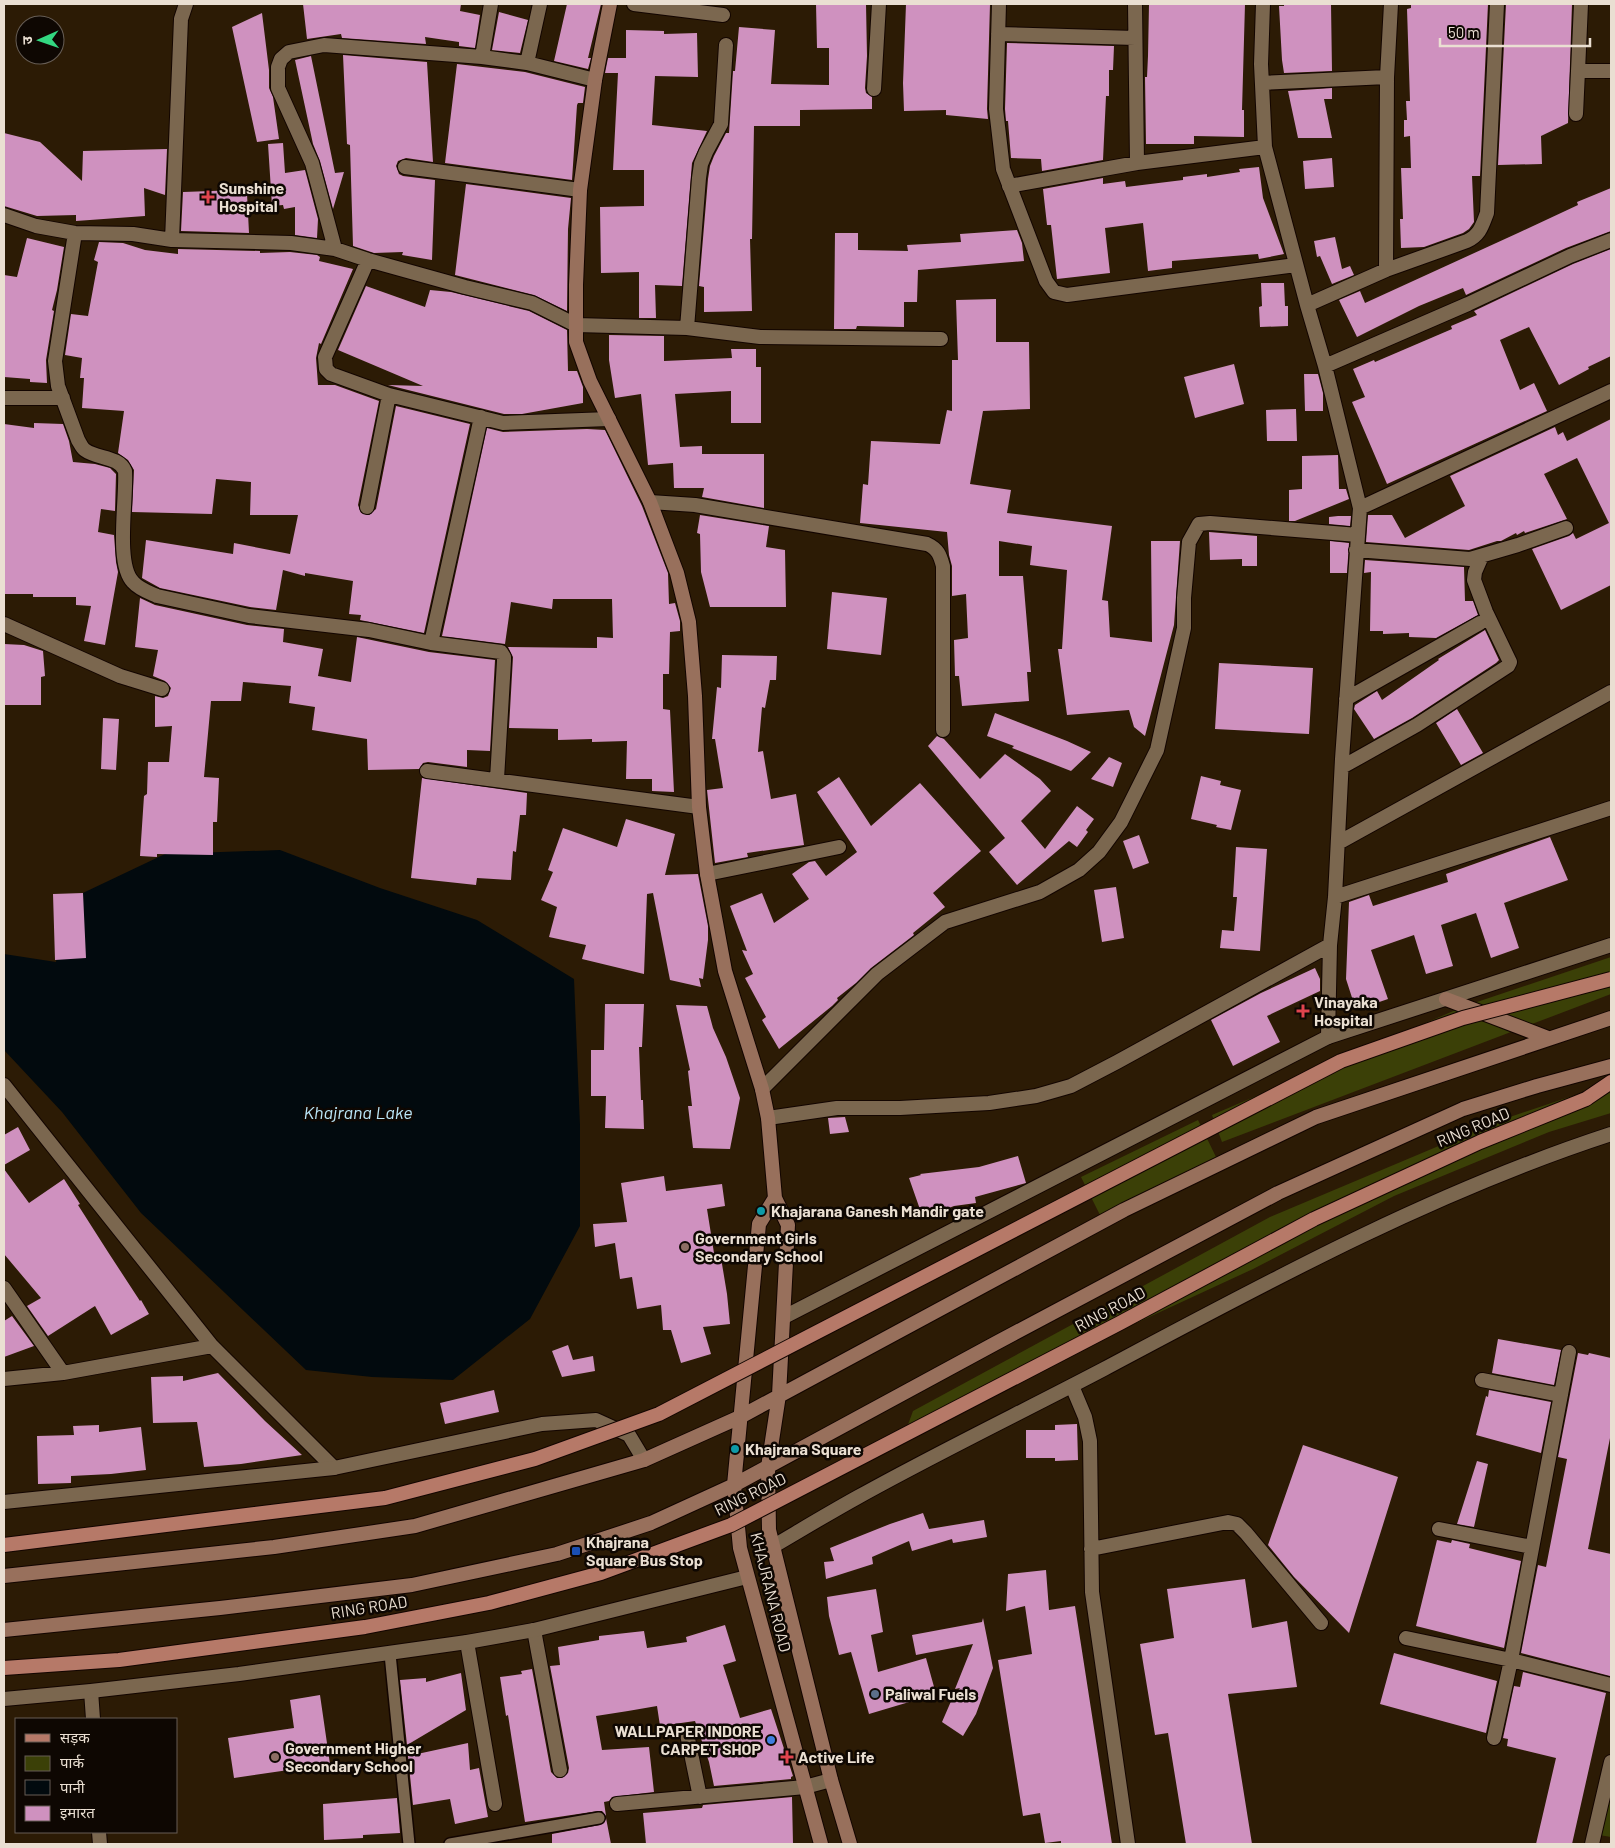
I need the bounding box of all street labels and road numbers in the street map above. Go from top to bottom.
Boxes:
street label: RING ROAD [1434,1103,1512,1150]
street label: RING ROAD [1071,1282,1148,1335]
street label: RING ROAD [711,1468,789,1519]
street label: KHAJRANA ROAD [747,1530,796,1654]
street label: RING ROAD [329,1591,408,1622]

